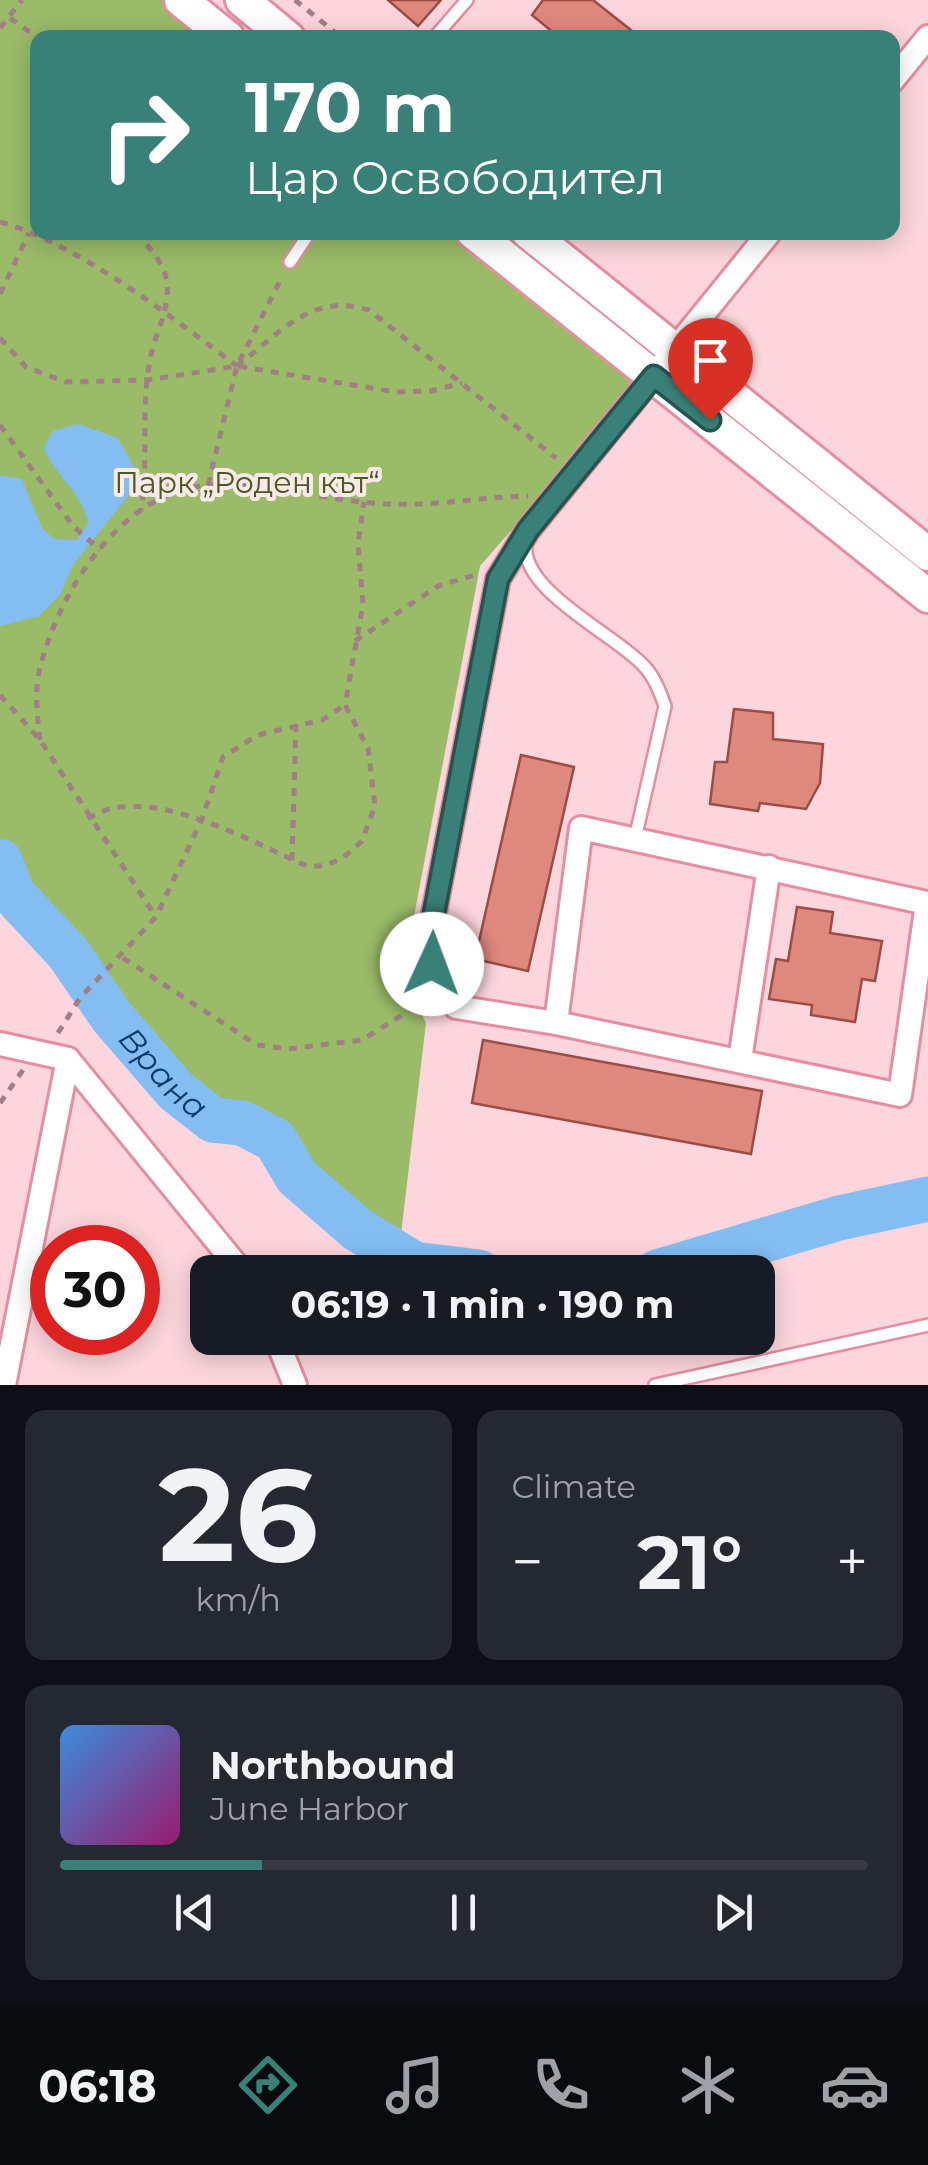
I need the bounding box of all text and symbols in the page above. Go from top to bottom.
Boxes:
text: 170 m [245,64,455,150]
icon: right [80,70,210,200]
text: Цар Освободител [245,150,665,205]
pin [668,318,753,421]
icon: arrive [683,333,738,388]
park label: Парк „Роден кът“ [114,464,380,501]
position arrow [380,912,484,1016]
water label: Врана [111,1019,215,1127]
speed limit sign: 30 [30,1225,160,1355]
text: 06:19 · 1 min · 190 m [291,1281,674,1328]
text: 26 [158,1435,318,1594]
text: Climate [512,1467,636,1506]
text: 21° [637,1516,742,1608]
text: − [512,1528,543,1595]
text: + [836,1528,868,1595]
text: km/h [196,1580,281,1619]
text: Northbound [210,1742,455,1789]
text: June Harbor [210,1789,409,1828]
icon: previous [167,1885,222,1940]
icon: pause [436,1885,491,1940]
icon: next [706,1885,761,1940]
icon: directions [233,2050,303,2120]
icon: music [380,2050,450,2120]
icon: phone [526,2050,596,2120]
icon: climate [673,2050,743,2120]
icon: car [820,2050,890,2120]
text: 06:18 [38,2058,157,2113]

